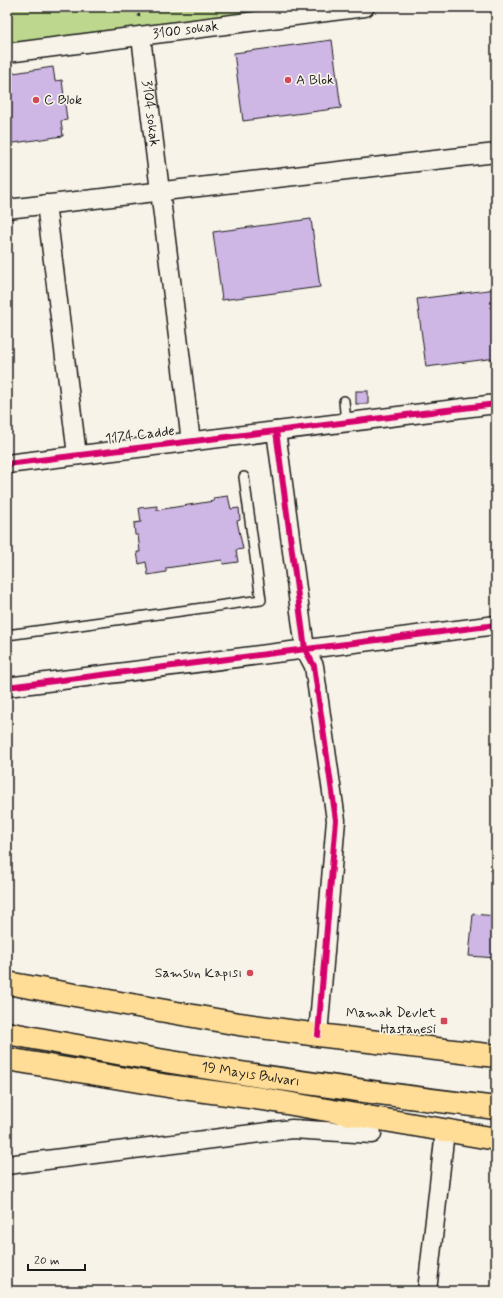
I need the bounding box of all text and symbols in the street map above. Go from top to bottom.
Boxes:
street label: 3100 sokak [152,17,220,43]
place label: A Blok [296,71,334,89]
marker: A Blok [283,75,293,85]
street label: 3104 sokak [137,79,163,148]
place label: C Blok [44,91,82,109]
marker: C Blok [31,95,41,105]
street label: 1174 Cadde [104,422,176,448]
place label: Samsun Kapısı [155,964,242,982]
marker: Samsun Kapısı [245,968,255,978]
place label: Mamak Devlet Hastanesi [346,1004,437,1038]
marker: Mamak Devlet Hastanesi [439,1016,449,1026]
street label: 19 Mayıs Bulvarı [200,1058,301,1091]
scale bar [28,1246,85,1272]
text: 20 m [34,1253,60,1269]

